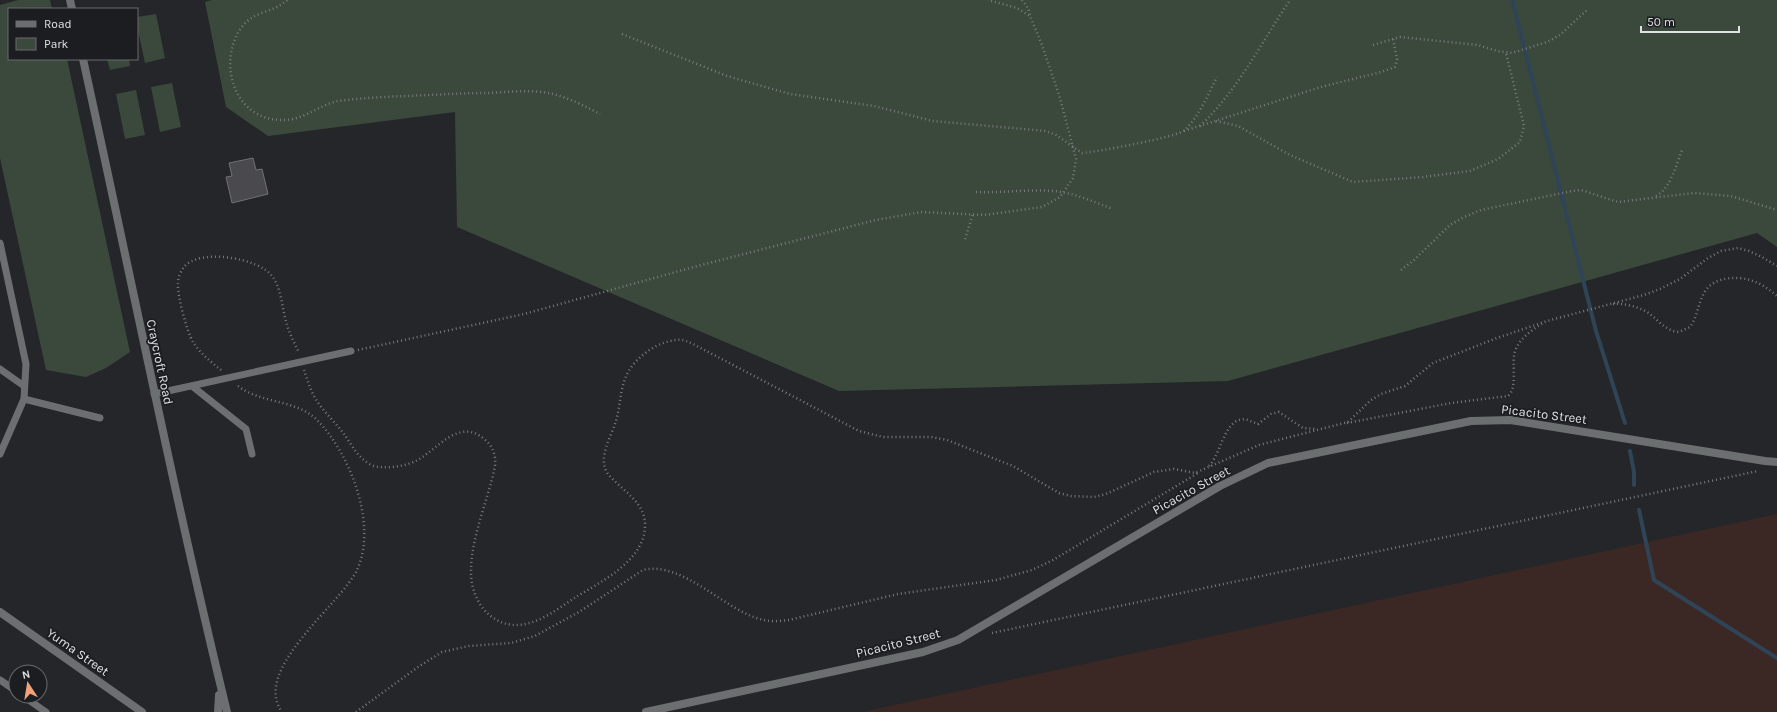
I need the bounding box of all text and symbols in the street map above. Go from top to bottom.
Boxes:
legend [8,8,138,60]
scale bar [1641,8,1739,34]
text: 50 m [1647,15,1675,29]
text: Road [44,17,72,31]
text: Park [44,37,69,51]
street label: Craycroft Road [144,318,176,406]
street label: Picacito Street [1500,401,1588,427]
street label: Picacito Street [1150,462,1232,517]
street label: Yuma Street [44,625,112,679]
street label: Picacito Street [854,625,942,661]
north arrow [8,664,48,704]
text: N [21,668,31,682]

